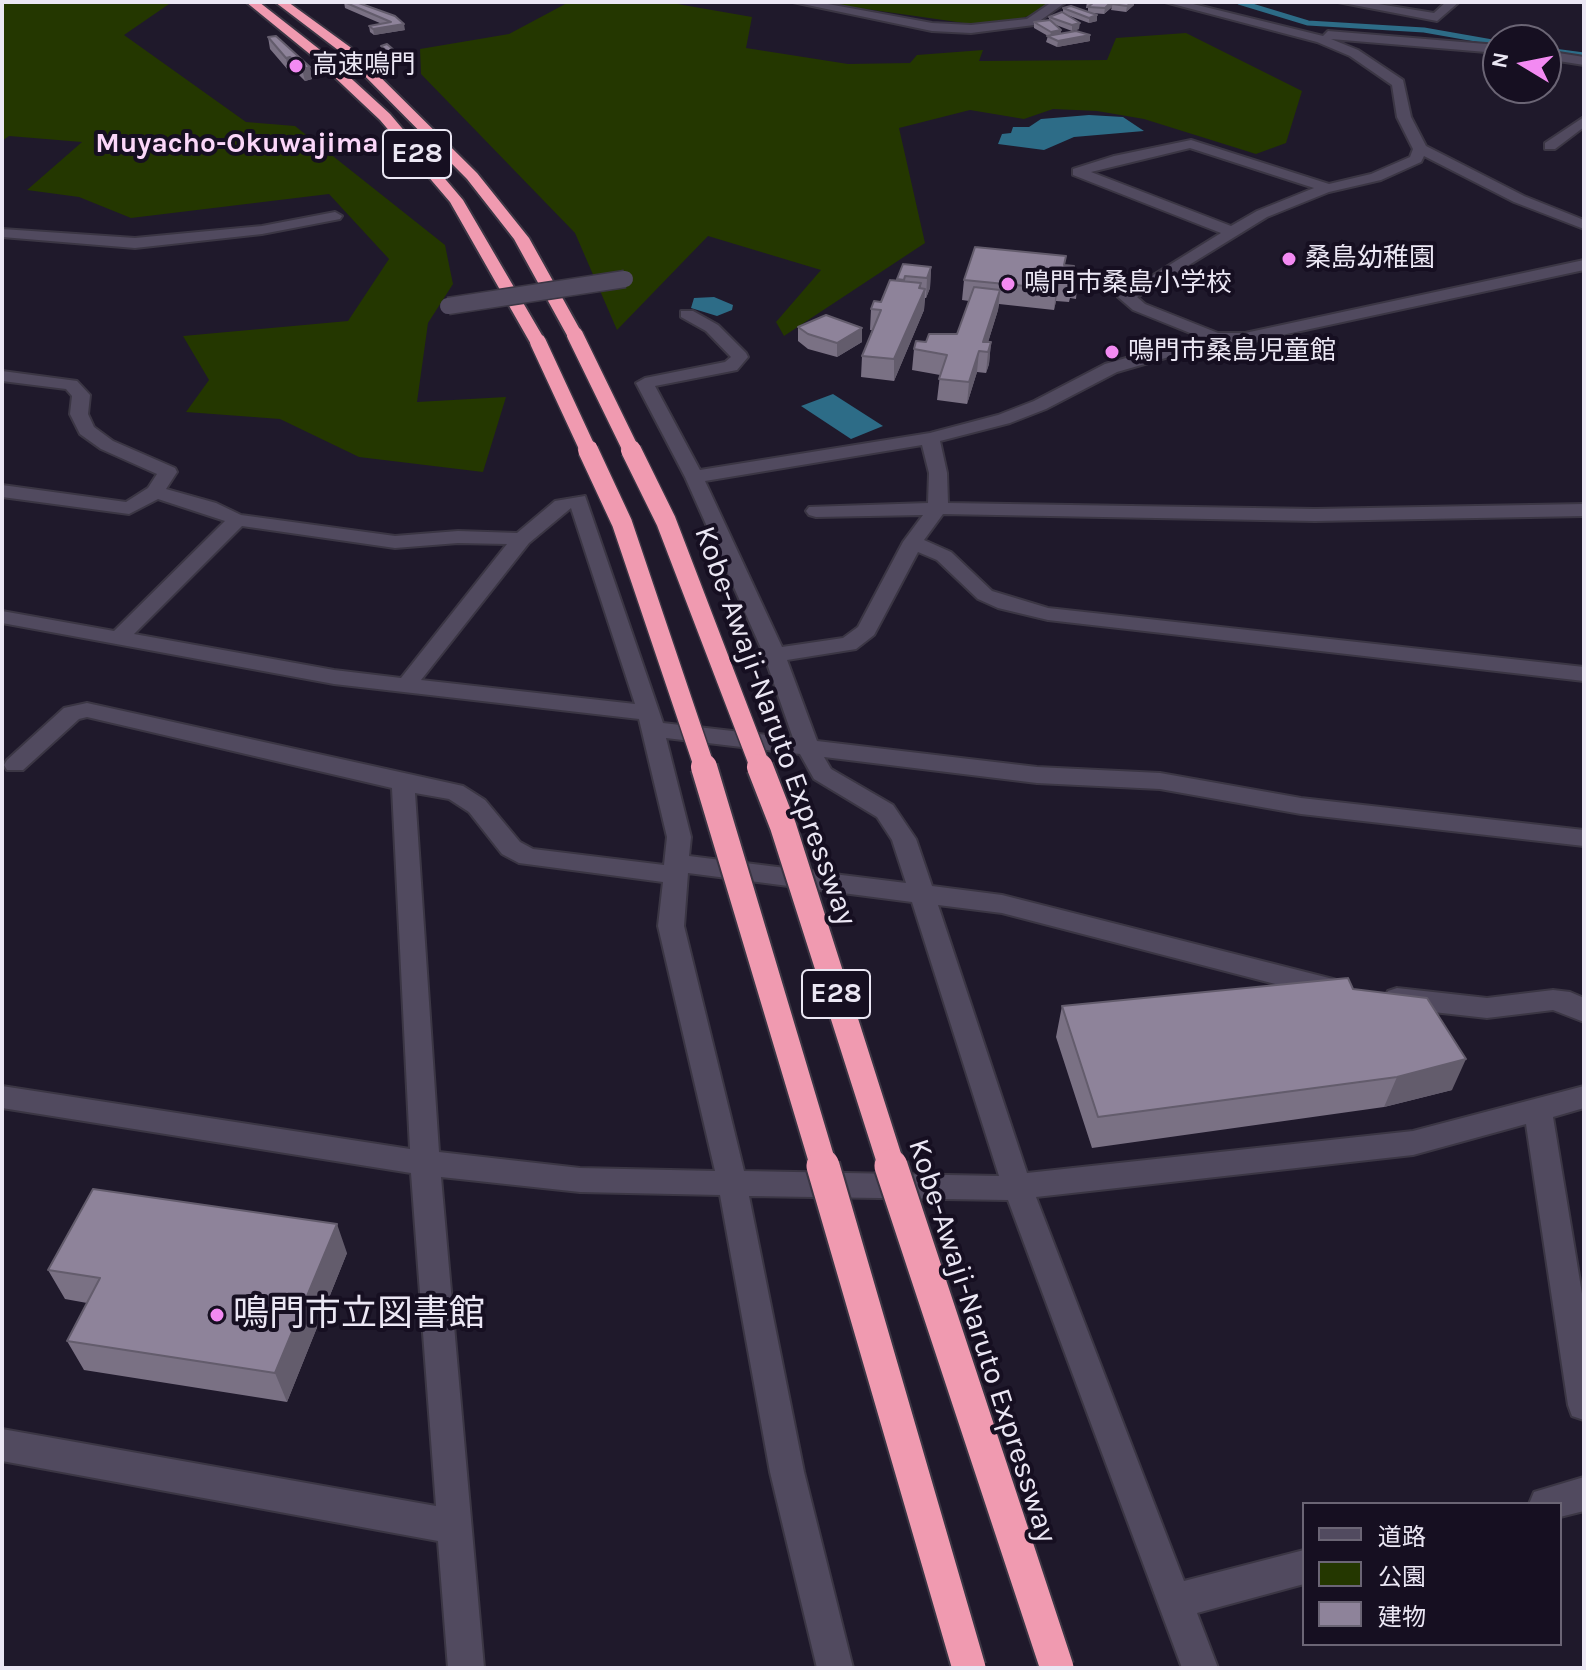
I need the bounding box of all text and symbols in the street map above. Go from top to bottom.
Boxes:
north arrow [1482,24,1562,104]
place label: 高速鳴門 [312,50,416,82]
text: N [1486,50,1515,70]
marker: 高速鳴門 [287,57,305,75]
district label: Muyacho-Okuwajima [95,127,379,161]
road number: E28 [383,130,451,178]
place label: 桑島幼稚園 [1305,243,1435,275]
marker: 桑島幼稚園 [1280,250,1298,268]
place label: 鳴門市桑島小学校 [1024,268,1232,300]
marker: 鳴門市桑島小学校 [999,275,1017,293]
place label: 鳴門市桑島児童館 [1128,336,1336,368]
marker: 鳴門市桑島児童館 [1103,343,1121,361]
street label: Kobe-Awaji-Naruto Expressway [686,521,864,931]
road number: E28 [802,970,870,1018]
street label: Kobe-Awaji-Naruto Expressway [900,1135,1064,1547]
place label: 鳴門市立図書館 [233,1293,485,1337]
marker: 鳴門市立図書館 [208,1306,226,1324]
legend [1302,1502,1562,1646]
text: 道路 [1378,1523,1426,1551]
text: 公園 [1378,1563,1426,1591]
text: 建物 [1378,1603,1426,1631]

